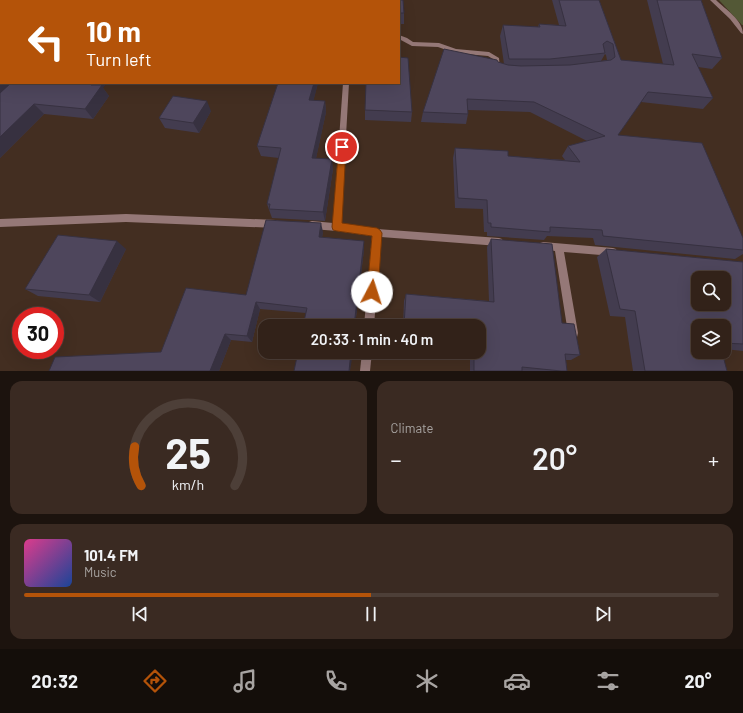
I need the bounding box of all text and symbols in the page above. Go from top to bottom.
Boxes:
text: 10 m [86,14,141,48]
icon: left [20,16,72,68]
text: Turn left [86,48,152,70]
pin [325,130,359,164]
icon: arrive [331,136,353,158]
position arrow [351,271,393,313]
map controls [691,271,731,359]
button: search [691,271,731,311]
speed limit sign: 30 [12,307,64,359]
button: layers [691,319,731,359]
text: 20:33 · 1 min · 40 m [311,330,433,348]
text: Climate [391,420,434,436]
text: 25 [165,426,211,476]
text: 20° [532,440,577,476]
text: − [391,446,402,472]
text: + [708,446,719,472]
text: km/h [172,475,204,492]
text: 101.4 FM [84,546,138,564]
text: Music [84,564,117,580]
icon: previous [129,603,151,625]
icon: pause [360,603,382,625]
icon: next [592,603,614,625]
icon: directions [141,667,169,695]
icon: music [231,667,259,695]
icon: phone [322,667,350,695]
icon: climate [413,667,441,695]
icon: car [503,667,531,695]
icon: filters [594,667,622,695]
text: 20:32 [31,670,78,692]
text: 20° [685,670,712,692]

